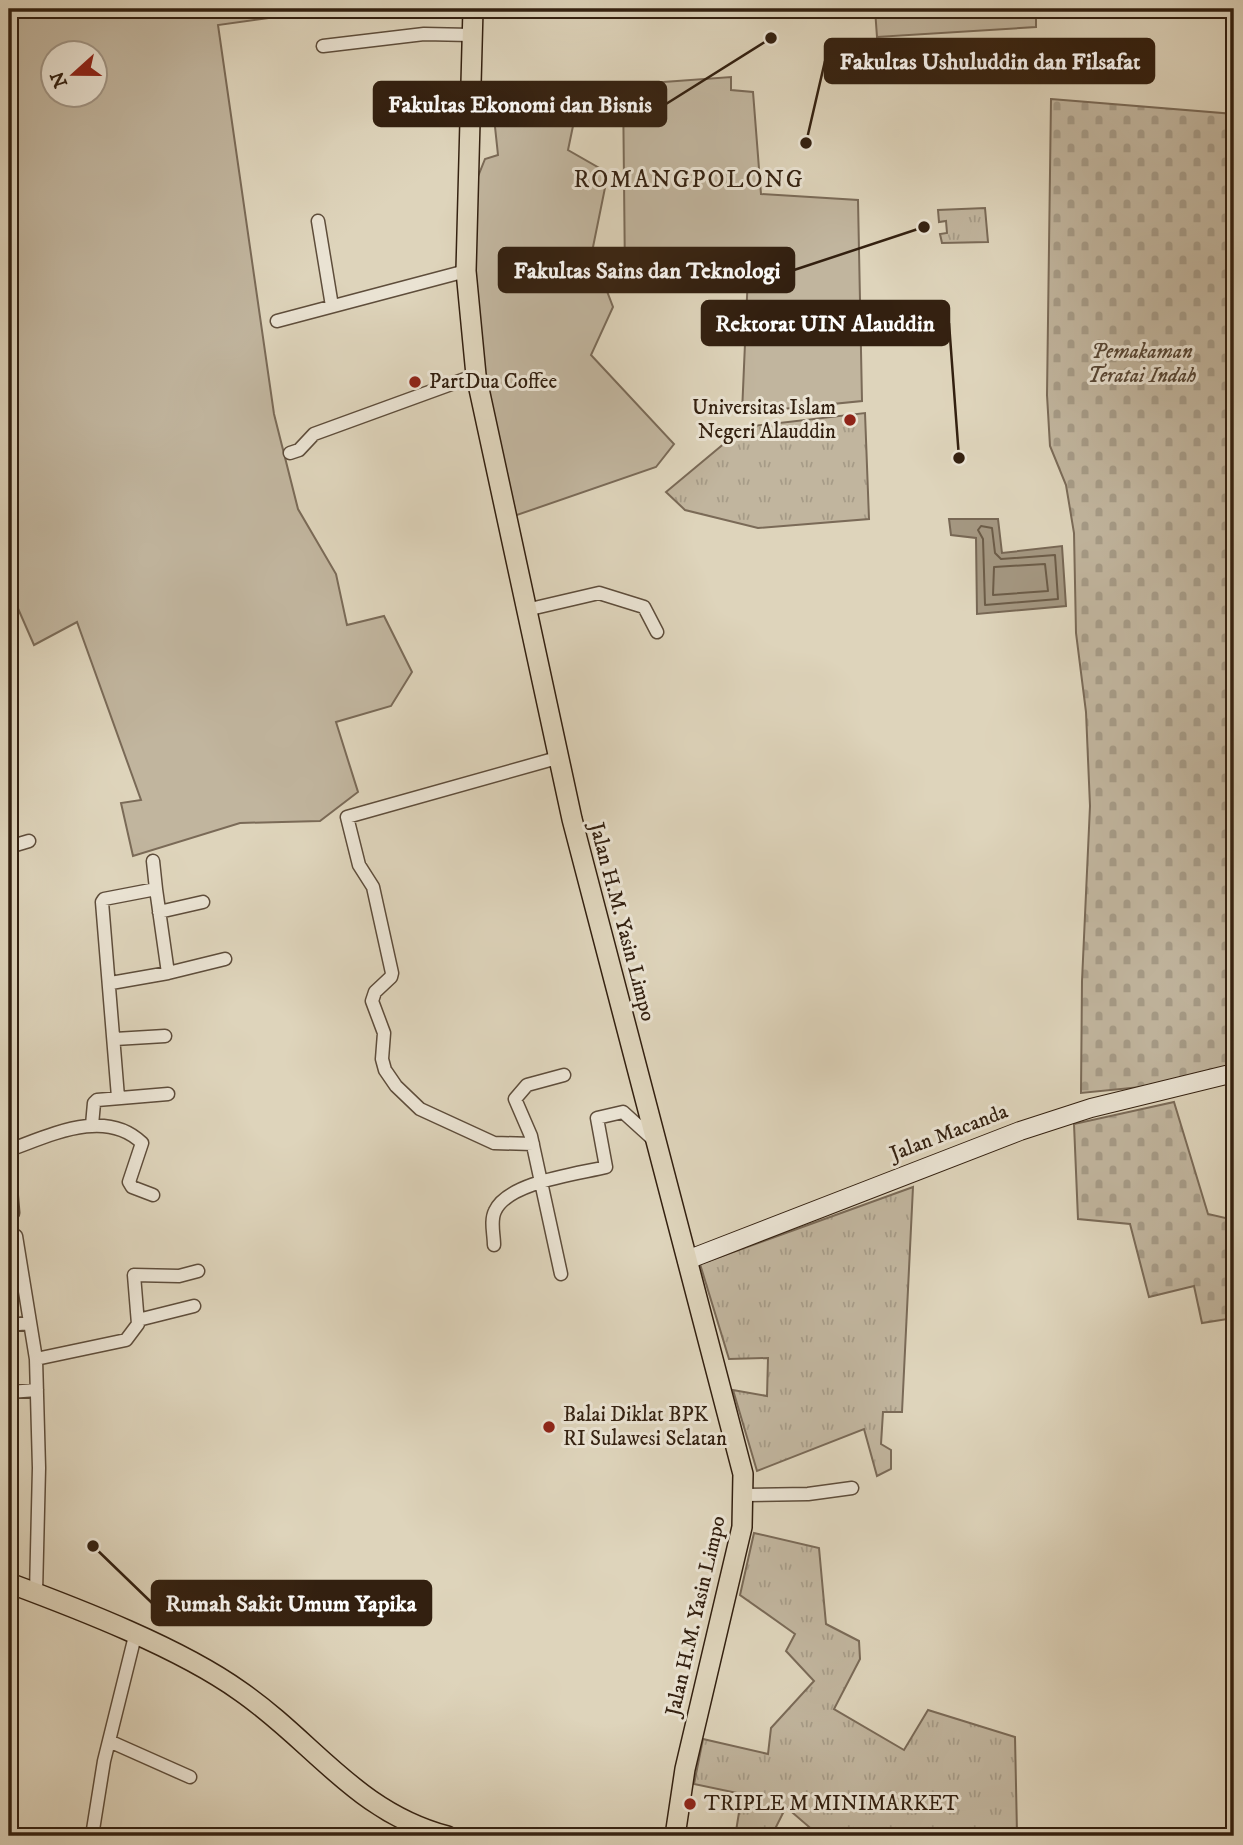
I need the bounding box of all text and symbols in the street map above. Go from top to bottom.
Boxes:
north arrow [38,38,108,108]
callout: Fakultas Ushuluddin dan Filsafat [825,39,1154,83]
text: Fakultas Ushuluddin dan Filsafat [840,48,1141,77]
text: N [46,68,73,91]
callout: Fakultas Ekonomi dan Bisnis [374,82,666,126]
text: Fakultas Ekonomi dan Bisnis [388,91,652,120]
district label: ROMANGPOLONG [574,165,804,195]
callout: Fakultas Sains dan Teknologi [499,248,794,292]
text: Fakultas Sains dan Teknologi [514,257,781,286]
callout: Rektorat UIN Alauddin [702,301,949,345]
text: Rektorat UIN Alauddin [715,310,936,339]
park label: Pemakaman Teratai Indah [1087,339,1197,389]
place label: PartDua Coffee [429,369,557,395]
marker: PartDua Coffee [407,374,423,390]
place label: Universitas Islam Negeri Alauddin [692,395,836,445]
marker: Universitas Islam Negeri Alauddin [842,412,858,428]
street label: Jalan H.M. Yasin Limpo [582,818,661,1024]
street label: Jalan Macanda [885,1099,1012,1168]
place label: Balai Diklat BPK RI Sulawesi Selatan [563,1402,727,1452]
marker: Balai Diklat BPK RI Sulawesi Selatan [541,1419,557,1435]
street label: Jalan H.M. Yasin Limpo [660,1513,732,1721]
callout: Rumah Sakit Umum Yapika [152,1581,431,1625]
text: Rumah Sakit Umum Yapika [165,1590,418,1619]
place label: TRIPLE M MINIMARKET [704,1791,959,1817]
marker: TRIPLE M MINIMARKET [682,1796,698,1812]

